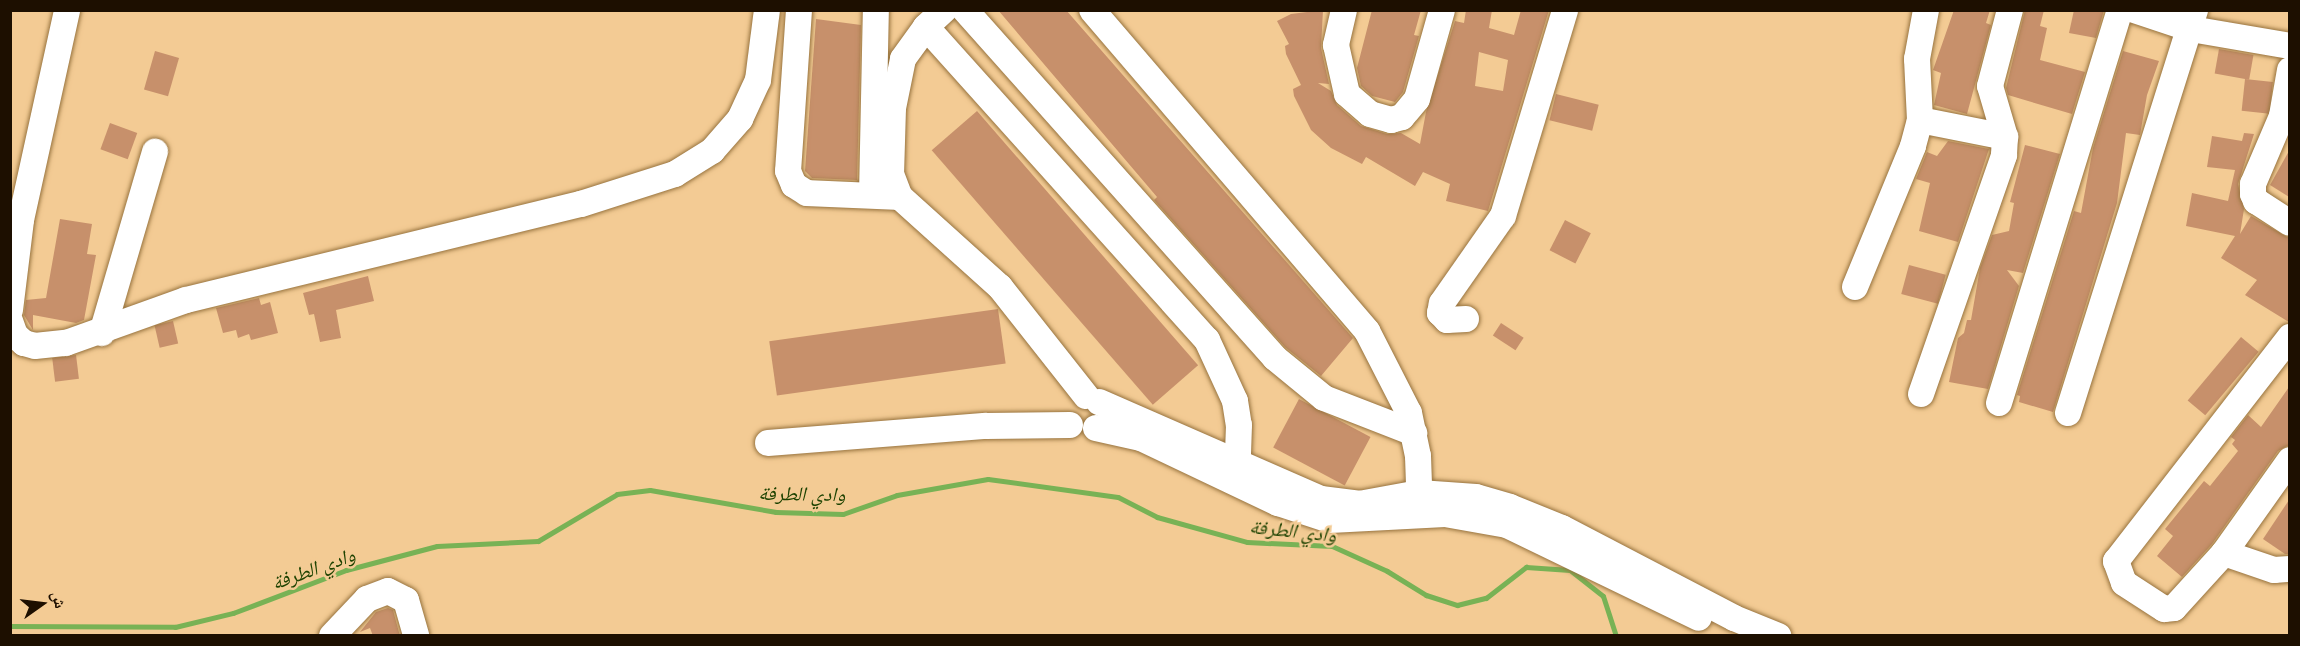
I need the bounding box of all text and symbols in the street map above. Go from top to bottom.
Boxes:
water label: وادي الطرفة [758,480,846,506]
water label: وادي الطرفة [1248,514,1338,546]
water label: وادي الطرفة [268,542,358,594]
north arrow [12,574,72,634]
text: ش [48,589,71,610]

